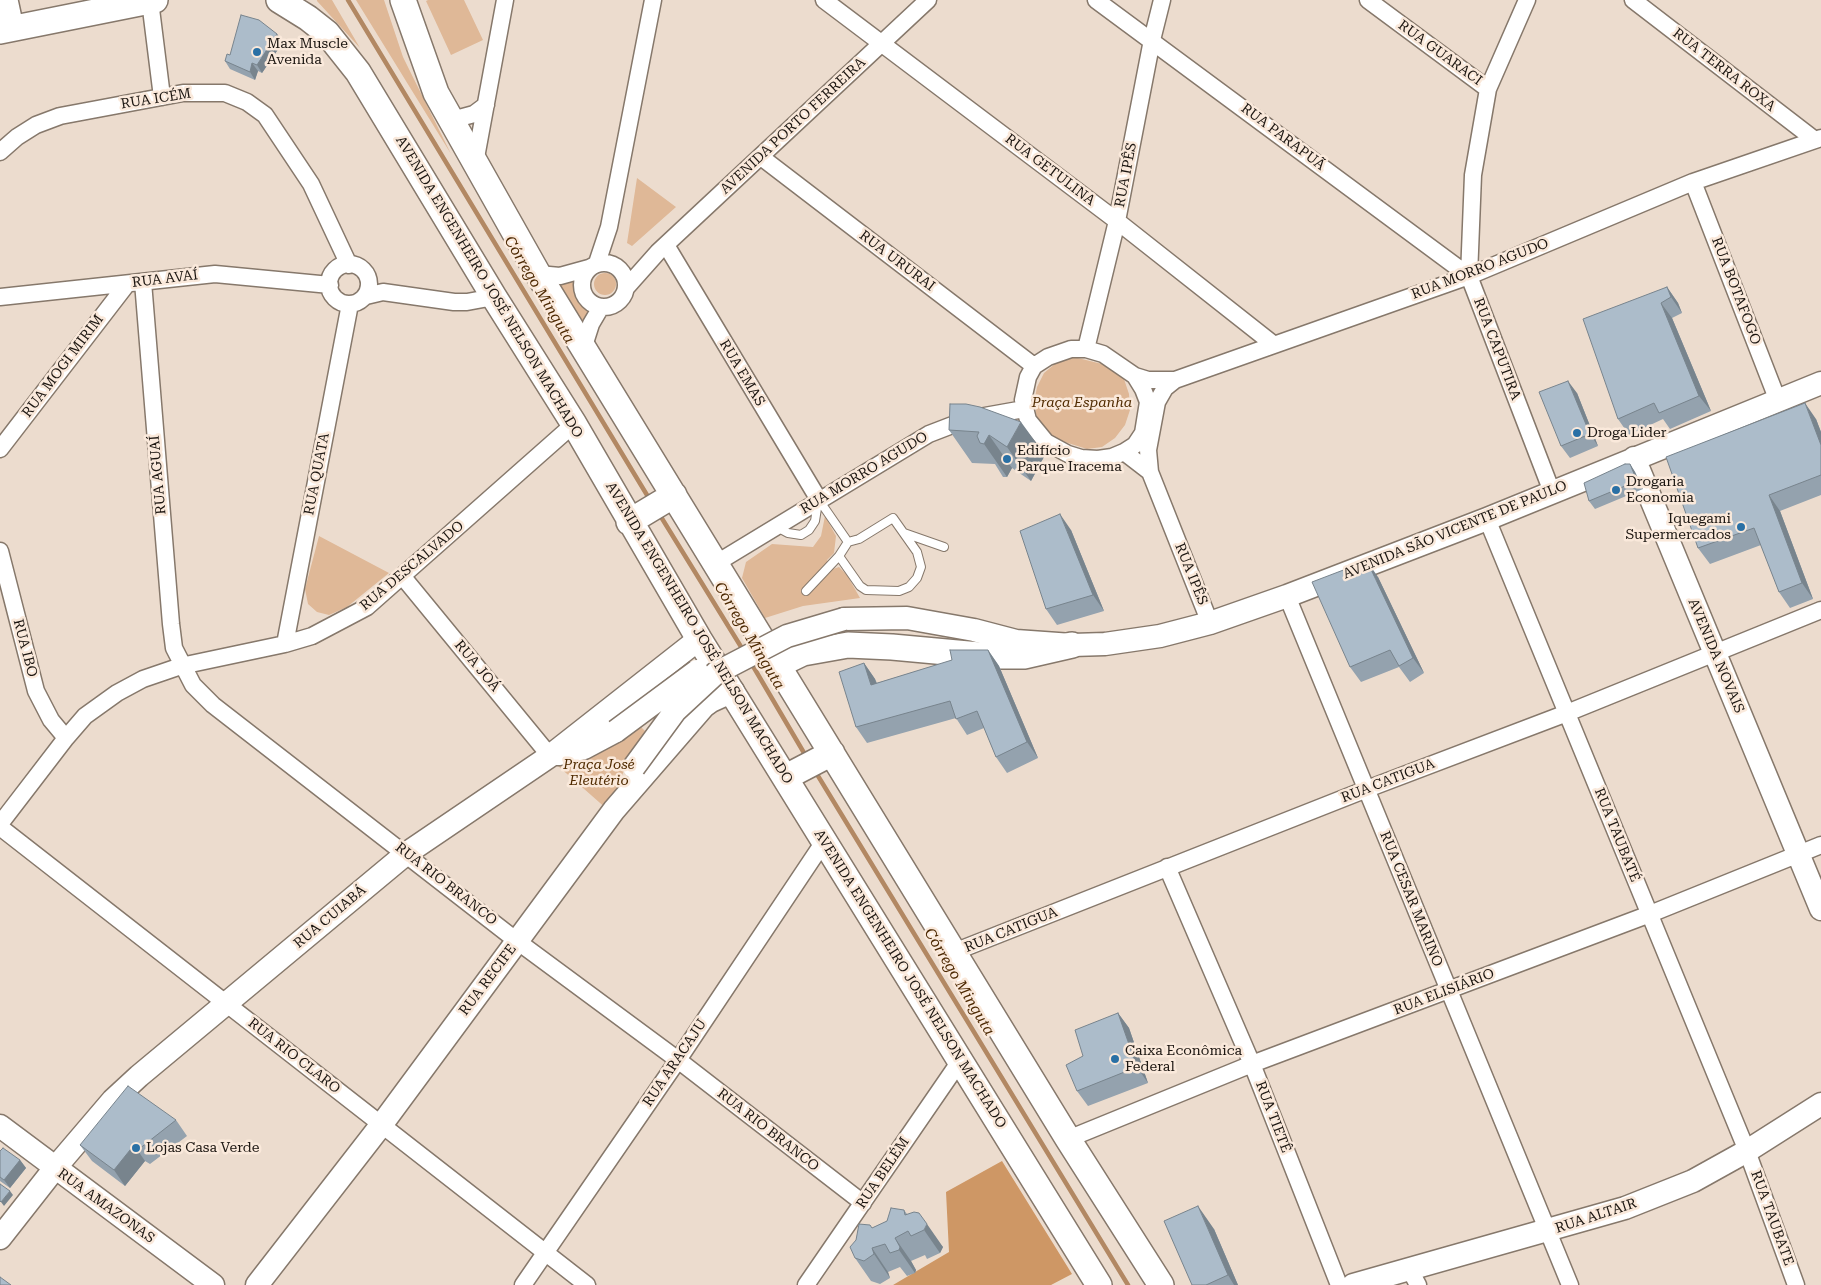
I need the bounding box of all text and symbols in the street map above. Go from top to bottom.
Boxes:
street label: RUA GUARACI [1395,17,1485,89]
street label: RUA TERRA ROXA [1669,25,1779,115]
place label: Max Muscle Avenida [267,36,348,68]
marker: Max Muscle Avenida [251,46,263,58]
street label: AVENIDA PORTO FERREIRA [717,54,869,198]
street label: RUA ICÉM [120,85,192,113]
street label: RUA PARAPUÃ [1238,100,1328,174]
street label: RUA GETULINA [1002,131,1098,209]
street label: AVENIDA ENGENHEIRO JOSÉ NELSON MACHADO [392,133,586,441]
street label: RUA IPÊS [1112,141,1140,209]
street label: RUA URURAI [856,227,938,295]
water label: Córrego Minguta [500,233,578,347]
street label: RUA MORRO AGUDO [1409,235,1551,303]
street label: RUA BOTAFOGO [1708,235,1764,347]
street label: RUA AVAÍ [131,267,199,291]
street label: RUA CAPUTIRA [1470,296,1524,402]
street label: RUA MOGI MIRIM [19,311,107,421]
street label: RUA EMAS [716,337,768,409]
park label: Praça Espanha [1032,395,1132,411]
place label: Droga Lider [1587,425,1666,441]
marker: Droga Lider [1571,427,1583,439]
street label: RUA MORRO AGUDO [797,428,931,518]
street label: RUA QUATA [301,432,333,516]
street label: RUA AGUAÍ [146,435,170,515]
place label: Edifício Parque Iracema [1017,443,1122,476]
marker: Edifício Parque Iracema [1001,453,1013,465]
place label: Drogaria Economia [1626,474,1694,507]
street label: AVENIDA SÃO VICENTE DE PAULO [1341,477,1569,583]
street label: AVENIDA ENGENHEIRO JOSÉ NELSON MACHADO [602,479,796,787]
marker: Drogaria Economia [1610,484,1622,496]
place label: Iquegami Supermercados [1625,511,1731,544]
street label: RUA DESCALVADO [357,518,467,614]
marker: Iquegami Supermercados [1735,521,1747,533]
street label: RUA IPÊS [1171,541,1211,607]
water label: Córrego Minguta [710,579,788,693]
street label: AVENIDA NOVAIS [1684,596,1748,716]
street label: RUA IBO [9,617,41,679]
street label: RUA JOÁ [451,637,503,695]
street label: RUA CATIGUA [1339,755,1437,807]
park label: Praça José Eleutério [563,757,635,790]
street label: RUA TAUBATÉ [1591,786,1643,884]
street label: AVENIDA ENGENHEIRO JOSÉ NELSON MACHADO [810,827,1010,1131]
street label: RUA CESAR MARINO [1376,829,1446,969]
street label: RUA RIO BRANCO [392,839,500,929]
street label: RUA CUIABÁ [291,882,369,952]
street label: RUA CATIGUA [962,904,1060,956]
water label: Córrego Minguta [920,925,998,1039]
street label: RUA RECIFE [456,941,520,1019]
street label: RUA ELISIÁRIO [1391,965,1497,1019]
street label: RUA RIO CLARO [245,1015,343,1097]
street label: RUA ARACAJU [640,1016,710,1110]
place label: Caixa Econômica Federal [1125,1043,1242,1076]
marker: Caixa Econômica Federal [1109,1053,1121,1065]
street label: RUA TIETÊ [1252,1079,1294,1155]
street label: RUA RIO BRANCO [714,1085,822,1175]
street label: RUA BELÉM [853,1134,913,1212]
place label: Lojas Casa Verde [146,1140,260,1156]
marker: Lojas Casa Verde [130,1142,142,1154]
street label: RUA AMAZONAS [54,1165,158,1247]
street label: RUA TAUBATE [1747,1168,1797,1268]
street label: RUA ALTAIR [1553,1195,1639,1237]

